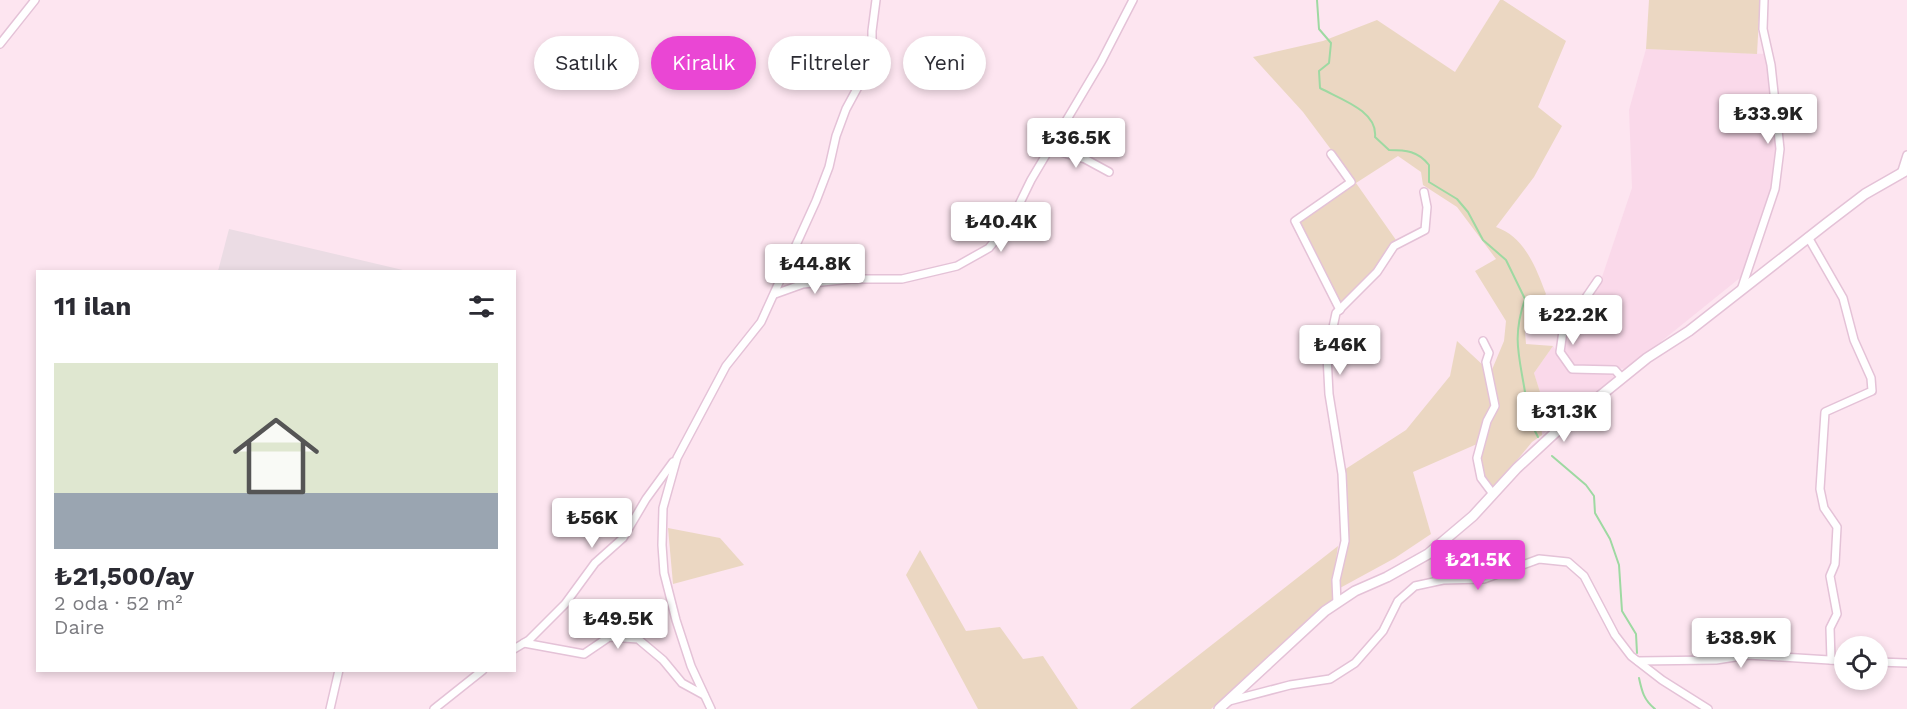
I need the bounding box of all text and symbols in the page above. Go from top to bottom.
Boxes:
chip: Satılık [534,36,639,90]
chip: Kiralık [651,36,756,90]
chip: Filtreler [768,36,891,90]
chip: Yeni [903,36,986,90]
pin: ₺33.9K [1719,94,1817,145]
text: ₺33.9K [1733,101,1803,125]
pin: ₺36.5K [1027,118,1125,169]
text: ₺36.5K [1041,125,1111,149]
pin: ₺40.4K [952,202,1050,253]
text: ₺40.4K [965,209,1037,233]
pin: ₺44.8K [766,244,864,295]
text: ₺44.8K [779,251,851,275]
icon: filters [465,290,498,323]
text: 11 ilan [54,291,131,321]
pin: ₺22.2K [1524,295,1622,346]
text: ₺22.2K [1538,302,1608,326]
pin: ₺46K [1304,325,1376,376]
text: ₺46K [1313,332,1367,356]
pin: ₺31.3K [1515,392,1613,443]
text: ₺31.3K [1531,399,1597,423]
icon: home [222,402,330,510]
pin: ₺56K [556,498,628,549]
text: ₺56K [566,505,618,529]
pin: ₺21.5K [1429,540,1527,591]
text: ₺21.5K [1445,547,1511,571]
text: ₺21,500/ay [54,561,194,591]
text: 2 oda · 52 m² [54,591,183,615]
pin: ₺49.5K [569,599,667,650]
text: ₺49.5K [583,606,653,630]
text: Daire [54,615,104,639]
pin: ₺38.9K [1692,618,1790,669]
text: ₺38.9K [1706,625,1776,649]
map controls [1834,636,1888,690]
button: locate [1834,636,1888,690]

